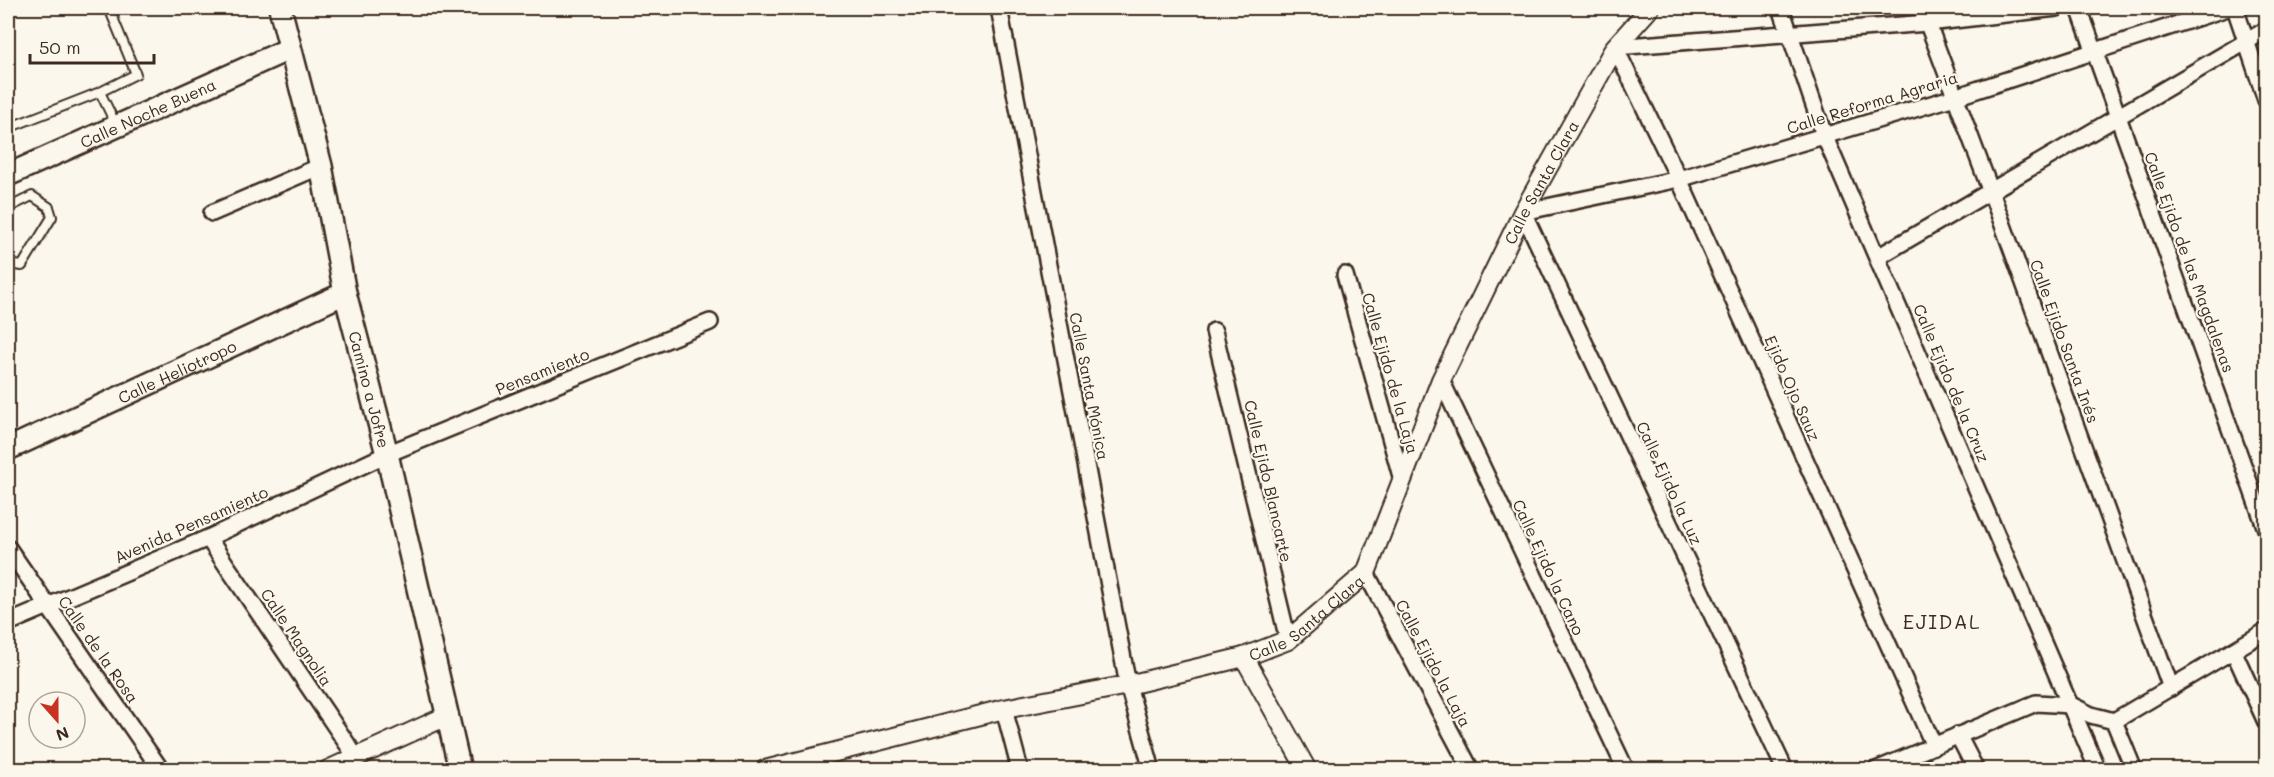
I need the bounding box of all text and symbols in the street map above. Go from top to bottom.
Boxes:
scale bar [30,27,154,65]
text: 50 m [39,35,81,59]
street label: Calle Reforma Agraria [1784,66,1960,138]
street label: Calle Noche Buena [76,73,219,152]
street label: Calle Santa Clara [1499,116,1583,247]
street label: Calle Ejido de las Magdalenas [2140,149,2240,375]
street label: Calle Ejido Santa Inés [2026,256,2104,426]
street label: Calle Ejido de la Laja [1358,290,1424,456]
street label: Calle Ejido de la Cruz [1909,301,1995,465]
street label: Calle Santa Mónica [1065,310,1115,462]
street label: Camino a Jofre [345,329,395,450]
street label: Ejido Ojo Sauz [1760,332,1826,444]
street label: Calle Heliotropo [114,334,239,407]
street label: Pensamiento [492,343,592,399]
street label: Calle Ejido Blancarte [1240,398,1298,564]
street label: Calle Ejido la Luz [1632,418,1708,548]
street label: Avenida Pensamiento [111,481,271,567]
street label: Calle Ejido la Cano [1508,496,1590,638]
street label: Calle Santa Clara [1246,569,1368,665]
street label: Calle Magnolia [257,584,338,690]
street label: Calle de la Rosa [54,591,144,707]
street label: Calle Ejido la Laja [1392,596,1476,730]
district label: EJIDAL [1903,608,1981,634]
north arrow [27,690,87,750]
text: N [53,722,72,746]

